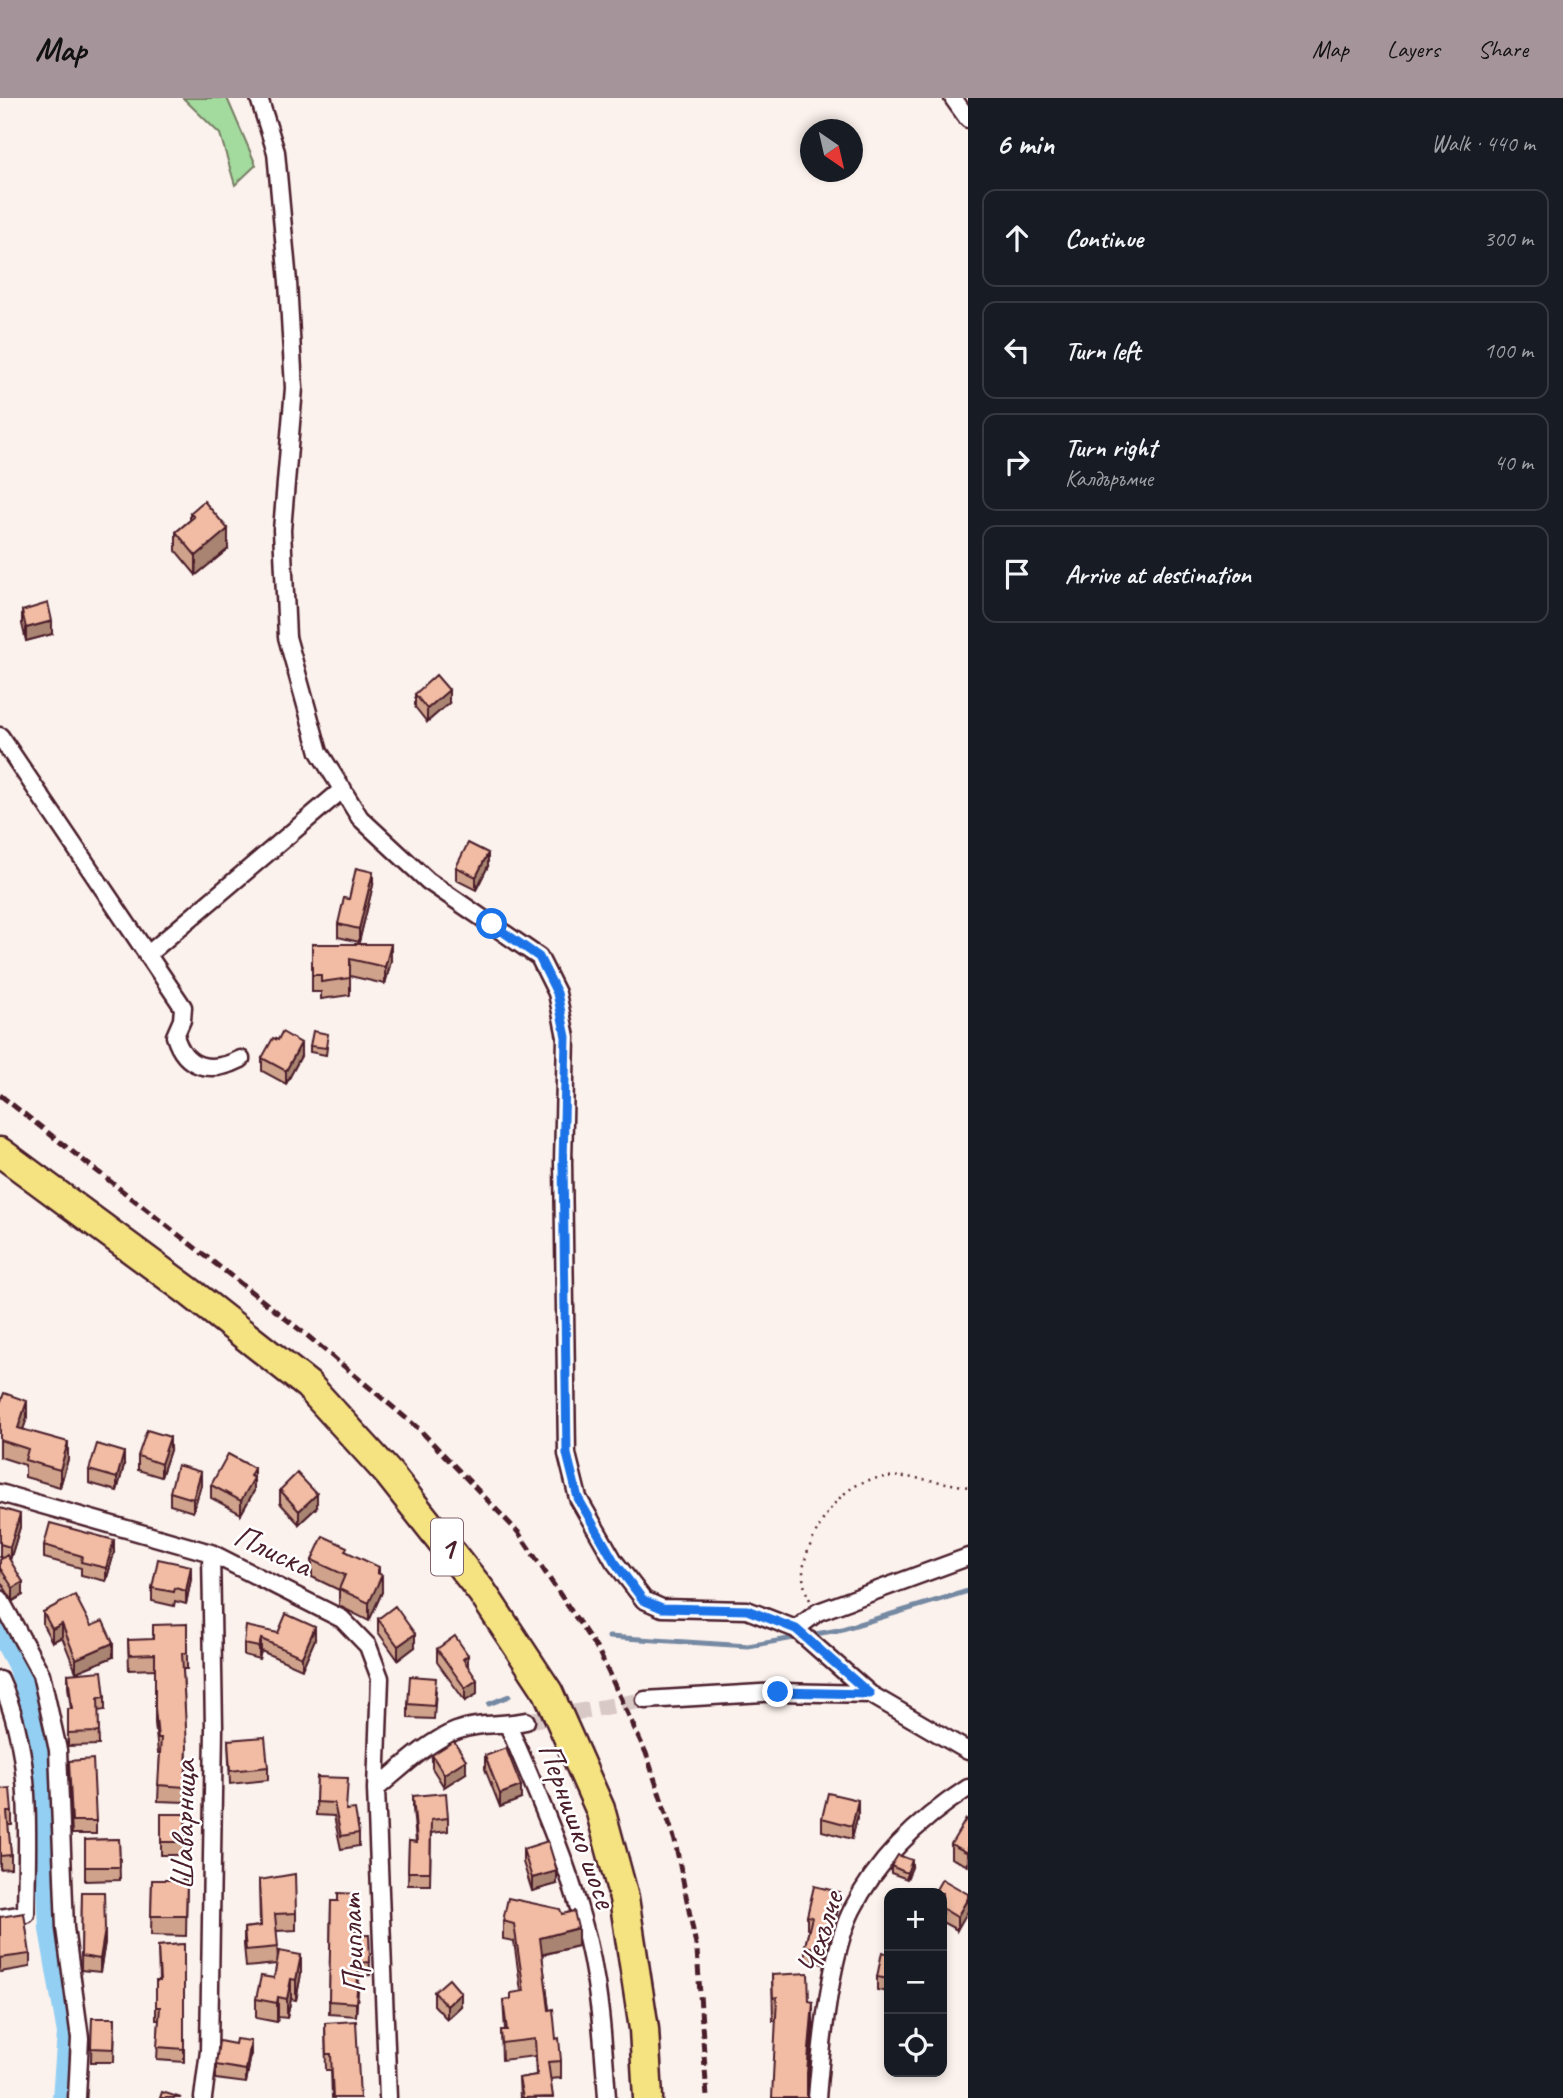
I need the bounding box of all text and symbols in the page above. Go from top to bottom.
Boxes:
text: Map [35,28,86,70]
text: Map [1312,34,1349,64]
text: Layers [1387,34,1440,64]
text: Share [1478,34,1528,64]
north arrow [800,119,863,182]
text: 6 min [996,125,1054,163]
text: Walk · 440 m [1431,129,1535,158]
icon: ahead [998,219,1036,257]
text: Continue [1065,222,1143,255]
text: 300 m [1484,224,1533,253]
icon: left [998,331,1036,369]
text: Turn left [1065,334,1140,367]
text: 100 m [1484,336,1533,365]
text: Turn right [1065,431,1156,464]
icon: right [998,443,1036,481]
text: 40 m [1494,448,1533,477]
text: Калдъръмче [1065,464,1153,493]
icon: arrive [998,555,1036,593]
text: Arrive at destination [1065,558,1251,591]
route start [476,908,507,939]
street label: Плиска [228,1514,320,1587]
road number: 1 [431,1518,463,1576]
route end [762,1676,793,1707]
street label: Пернишко шосе [529,1736,628,1916]
street label: Шаварница [161,1757,205,1890]
street label: Чехълче [787,1884,854,1980]
map controls [884,1888,947,2077]
button: + [884,1888,947,1951]
street label: Приплат [329,1892,375,1994]
button: − [884,1951,947,2014]
button: locate [884,2014,947,2077]

